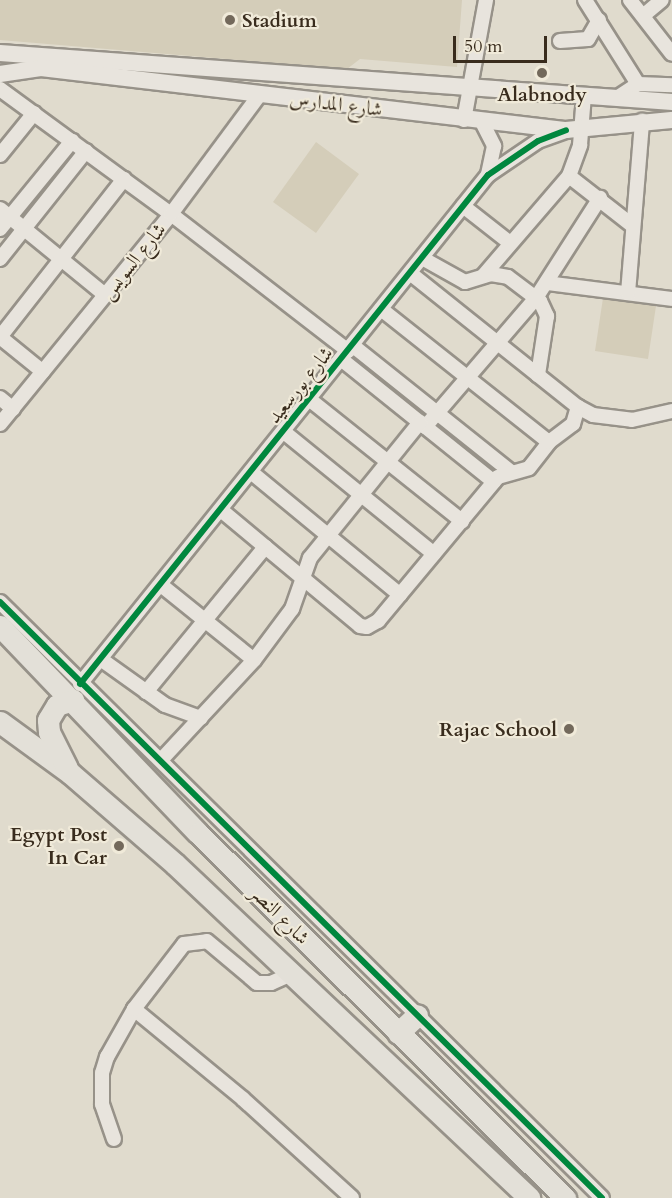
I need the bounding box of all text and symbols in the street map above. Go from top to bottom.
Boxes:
place label: Stadium [242,8,317,32]
marker: Stadium [223,13,237,27]
scale bar [456,24,550,62]
text: 50 m [464,34,503,59]
marker: Alabnody [535,66,549,80]
place label: Alabnody [497,82,587,106]
street label: شارع المدارس [288,86,384,122]
street label: شارع السويس [95,218,171,304]
street label: شارع بورسعيد [262,342,338,428]
place label: Rajac School [439,717,557,741]
marker: Rajac School [562,722,576,736]
place label: Egypt Post In Car [10,822,107,869]
marker: Egypt Post In Car [112,839,126,853]
street label: شارع النصر [245,880,315,950]

